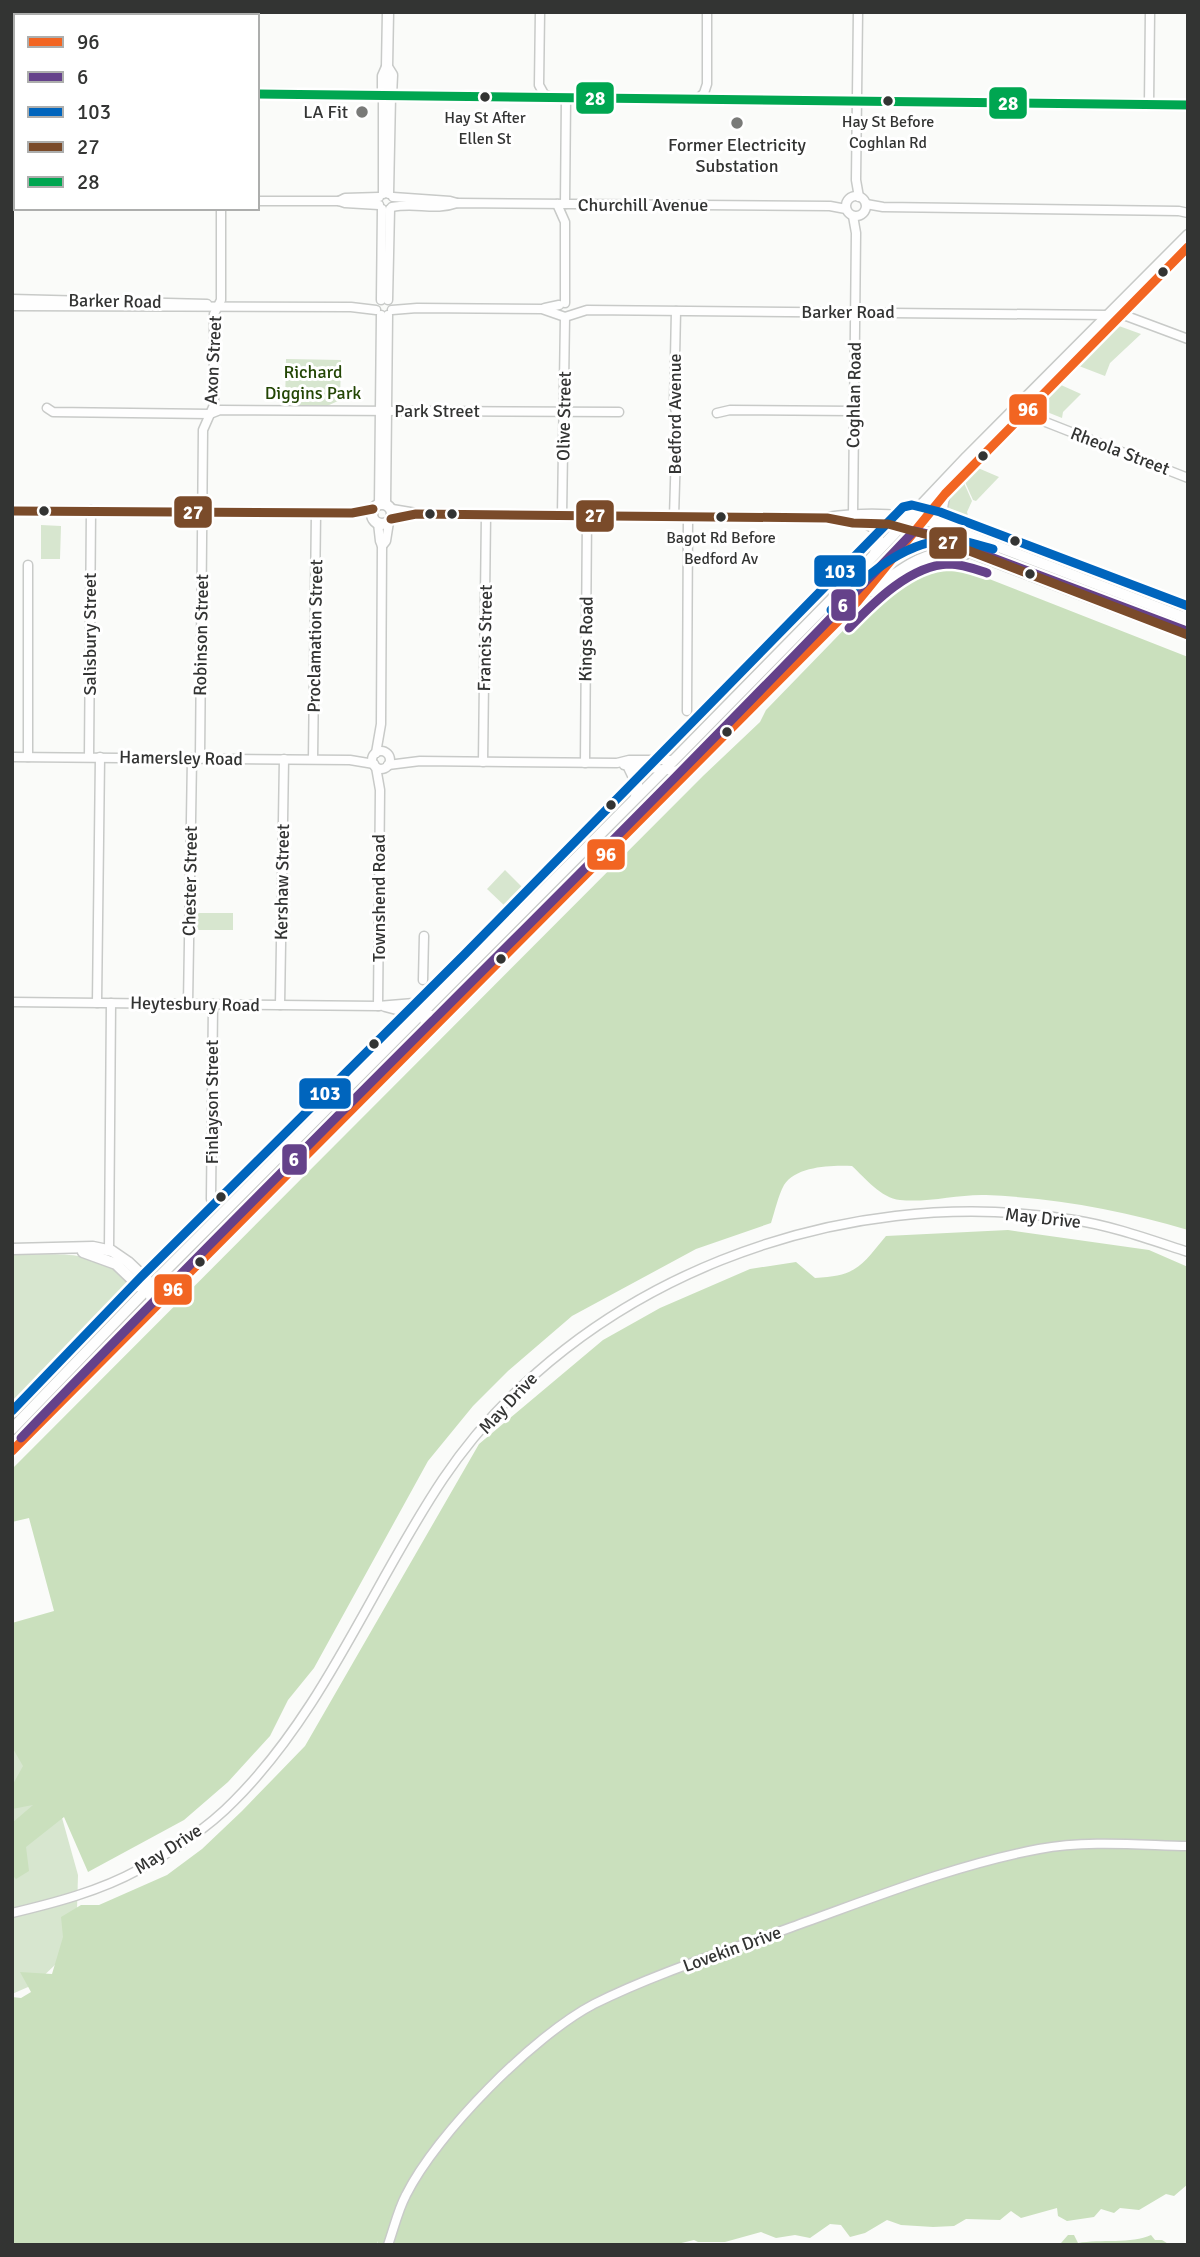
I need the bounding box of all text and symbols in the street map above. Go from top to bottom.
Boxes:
legend [14,14,259,210]
text: 96 [77,29,100,55]
text: 6 [77,64,88,90]
line badge: 28 [575,81,615,115]
line badge: 28 [988,86,1028,120]
text: 28 [585,87,605,111]
marker: Hay St After Ellen St [478,90,492,104]
text: 28 [998,92,1018,116]
marker: Hay St Before Coghlan Rd [881,94,895,108]
text: 103 [77,99,111,125]
place label: LA Fit [303,101,348,123]
marker: LA Fit [354,104,370,120]
place label: Hay St After Ellen St [444,108,526,149]
place label: Hay St Before Coghlan Rd [842,112,934,153]
marker: Former Electricity Substation [729,115,745,131]
text: 27 [77,134,100,160]
place label: Former Electricity Substation [668,134,807,177]
text: 28 [77,169,100,195]
street label: Churchill Avenue [578,194,708,216]
unlabelled marker [1156,265,1170,279]
street label: Barker Road [68,289,162,313]
street label: Barker Road [801,301,895,323]
street label: Axon Street [200,315,226,405]
street label: Coghlan Road [842,342,866,448]
street label: Bedford Avenue [664,354,686,474]
park label: Richard Diggins Park [265,361,361,404]
street label: Olive Street [552,371,576,461]
line badge: 96 [1008,393,1048,426]
text: 96 [1018,398,1038,422]
street label: Park Street [394,400,480,422]
street label: Rheola Street [1067,422,1173,480]
unlabelled marker [976,449,990,463]
line badge: 27 [173,495,213,529]
line badge: 27 [575,499,615,533]
text: 27 [183,501,203,525]
unlabelled marker [37,504,51,518]
text: 27 [585,504,605,528]
unlabelled marker [423,507,437,521]
unlabelled marker [445,507,459,521]
marker: Bagot Rd Before Bedford Av [714,510,728,524]
line badge: 27 [928,526,968,560]
place label: Bagot Rd Before Bedford Av [666,528,776,569]
text: 27 [938,531,958,555]
unlabelled marker [1008,534,1022,548]
line badge: 103 [813,554,867,588]
street label: Proclamation Street [303,559,327,713]
text: 103 [825,560,855,584]
unlabelled marker [1023,567,1037,581]
street label: Salisbury Street [79,573,101,695]
street label: Robinson Street [189,574,213,696]
street label: Francis Street [473,584,497,692]
line badge: 6 [830,588,857,622]
text: 6 [838,594,848,618]
street label: Kings Road [574,596,598,682]
unlabelled marker [720,725,734,739]
street label: Hamersley Road [119,746,243,770]
unlabelled marker [604,798,618,812]
street label: Kershaw Street [270,824,294,940]
street label: Chester Street [178,826,202,936]
street label: Townshend Road [368,834,390,962]
line badge: 96 [586,838,626,871]
text: 96 [596,843,616,867]
unlabelled marker [494,952,508,966]
street label: Heytesbury Road [130,992,260,1016]
unlabelled marker [367,1037,381,1051]
street label: Finlayson Street [201,1040,223,1164]
line badge: 103 [298,1077,352,1110]
text: 103 [310,1082,340,1106]
line badge: 6 [281,1143,308,1176]
text: 6 [289,1148,299,1172]
unlabelled marker [214,1190,228,1204]
street label: May Drive [1004,1203,1082,1233]
unlabelled marker [193,1255,207,1269]
line badge: 96 [153,1273,193,1306]
text: 96 [163,1278,183,1302]
street label: May Drive [474,1368,542,1438]
street label: May Drive [130,1819,206,1879]
street label: Lovekin Drive [680,1921,784,1977]

